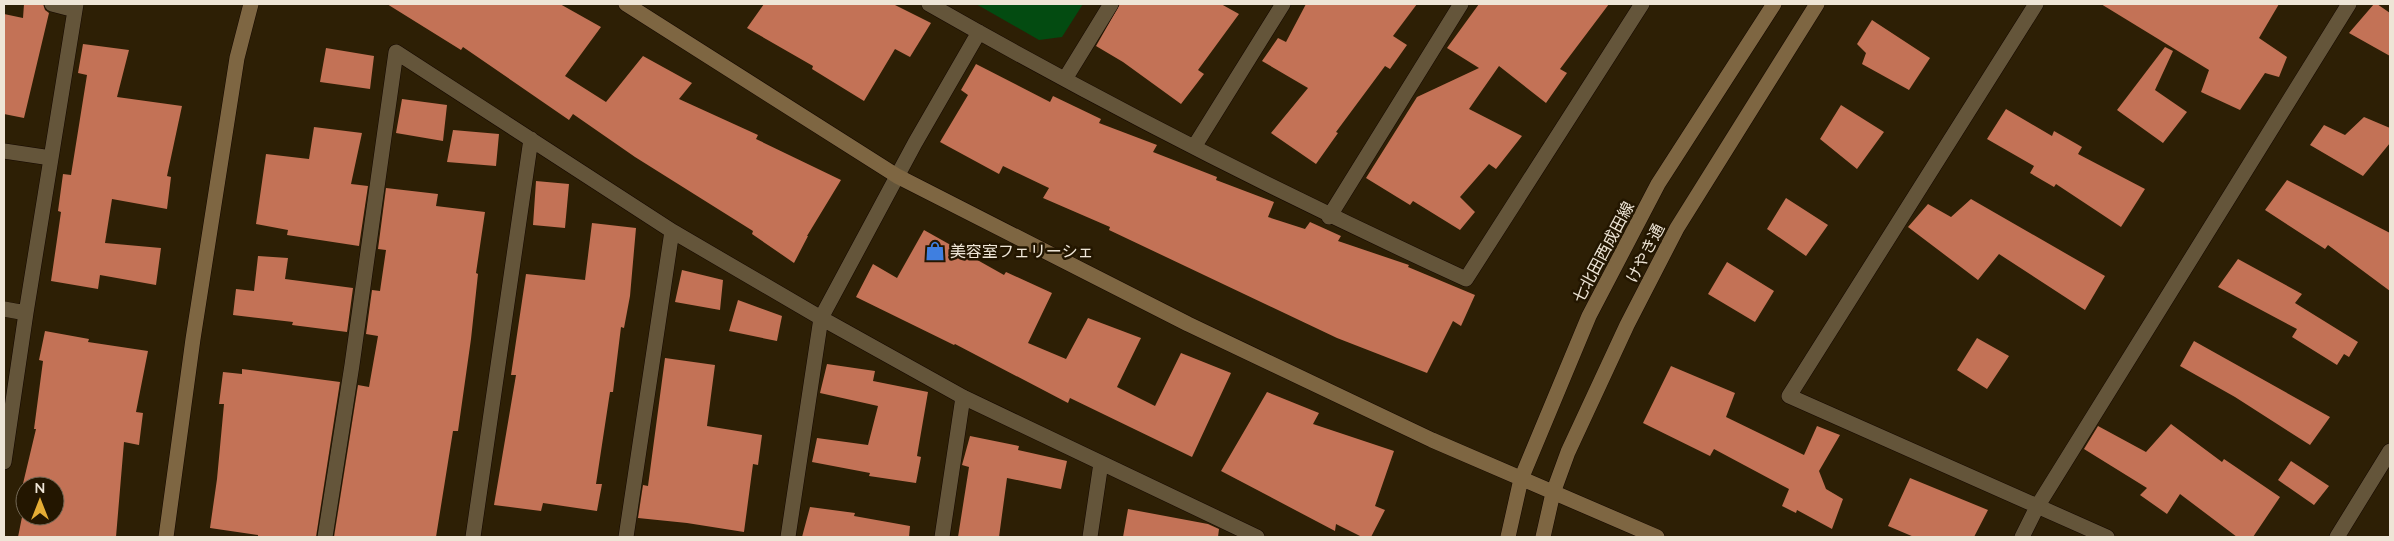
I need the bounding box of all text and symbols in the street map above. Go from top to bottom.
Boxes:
street label: 七北田西成田線 [1568,198,1637,306]
street label: けやき通 [1622,220,1668,286]
shop icon: 美容室フェリーシェ [924,240,946,262]
place label: 美容室フェリーシェ [950,241,1094,260]
north arrow [15,476,65,526]
text: N [35,479,45,496]

